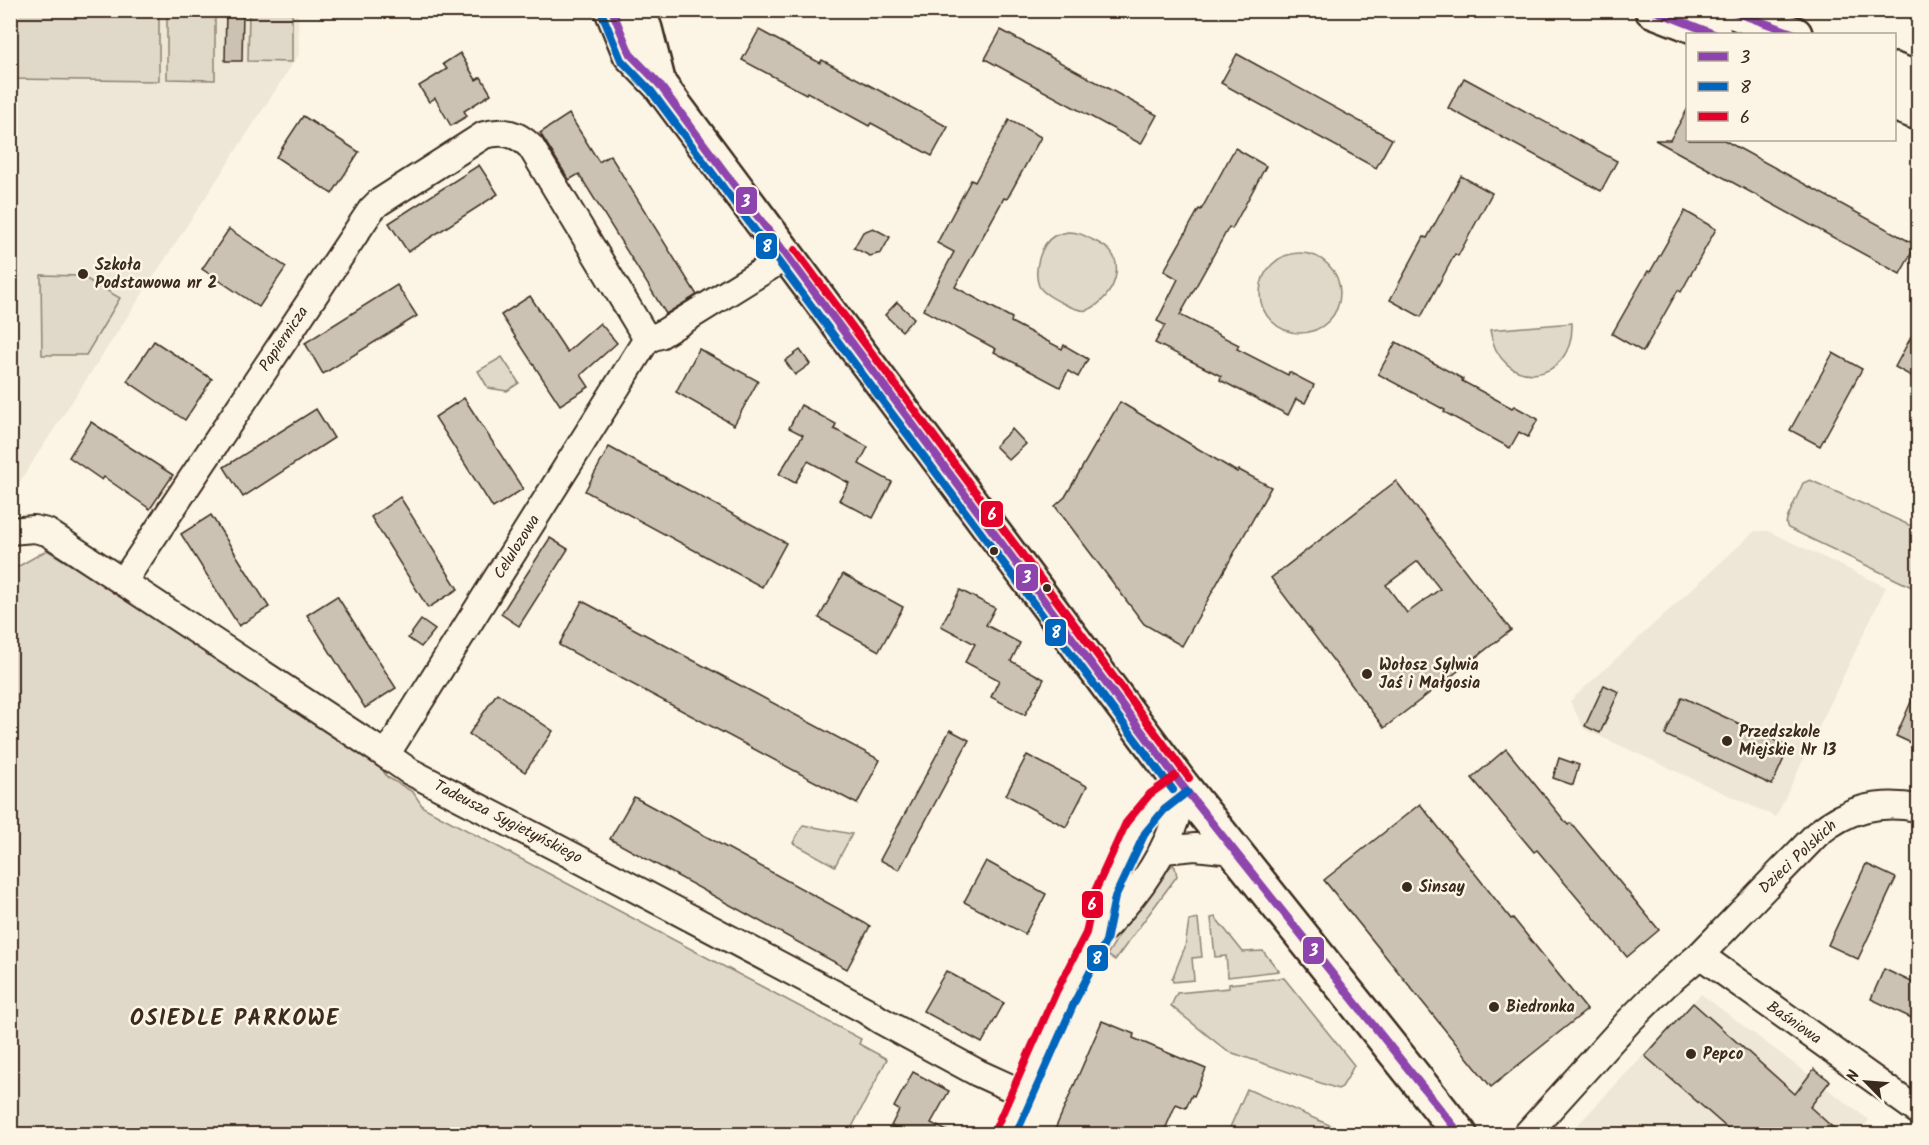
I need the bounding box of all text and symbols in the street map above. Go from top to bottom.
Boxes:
legend [1686,33,1896,141]
text: 3 [1740,44,1750,73]
text: 8 [1740,74,1751,103]
text: 6 [1740,104,1750,133]
line badge: 3 [735,186,758,215]
text: 3 [741,190,751,215]
line badge: 8 [755,232,778,260]
text: 8 [762,235,772,260]
place label: Szkoła Podstawowa nr 2 [95,253,217,296]
marker: Szkoła Podstawowa nr 2 [76,267,90,281]
street label: Papiernicza [253,301,315,377]
line badge: 6 [980,500,1004,528]
text: 6 [988,503,997,528]
street label: Celulozowa [487,510,547,584]
unlabelled marker [988,545,1000,557]
line badge: 3 [1015,563,1039,592]
text: 3 [1022,566,1032,591]
unlabelled marker [1041,582,1053,594]
line badge: 8 [1044,618,1067,647]
text: 8 [1051,621,1061,646]
place label: Wołosz Sylwia Jaś i Małgosia [1379,653,1480,696]
marker: Wołosz Sylwia Jaś i Małgosia [1360,667,1374,681]
place label: Przedszkole Miejskie Nr 13 [1739,720,1837,763]
marker: Przedszkole Miejskie Nr 13 [1720,734,1734,748]
street label: Tadeusza Sygietyńskiego [429,774,587,870]
street label: Dzieci Polskich [1753,814,1843,900]
place label: Sinsay [1419,875,1465,900]
marker: Sinsay [1400,880,1414,894]
line badge: 6 [1081,890,1104,919]
text: 6 [1088,893,1097,918]
line badge: 3 [1302,936,1325,965]
text: 3 [1309,939,1319,964]
line badge: 8 [1086,944,1109,972]
text: 8 [1092,947,1102,972]
place label: Biedronka [1506,995,1575,1020]
street label: Baśniowa [1761,995,1827,1051]
marker: Biedronka [1487,1000,1501,1014]
district label: OSIEDLE PARKOWE [130,1002,340,1037]
place label: Pepco [1703,1042,1743,1067]
marker: Pepco [1684,1047,1698,1061]
north arrow [1836,1052,1896,1112]
text: N [1840,1066,1867,1086]

